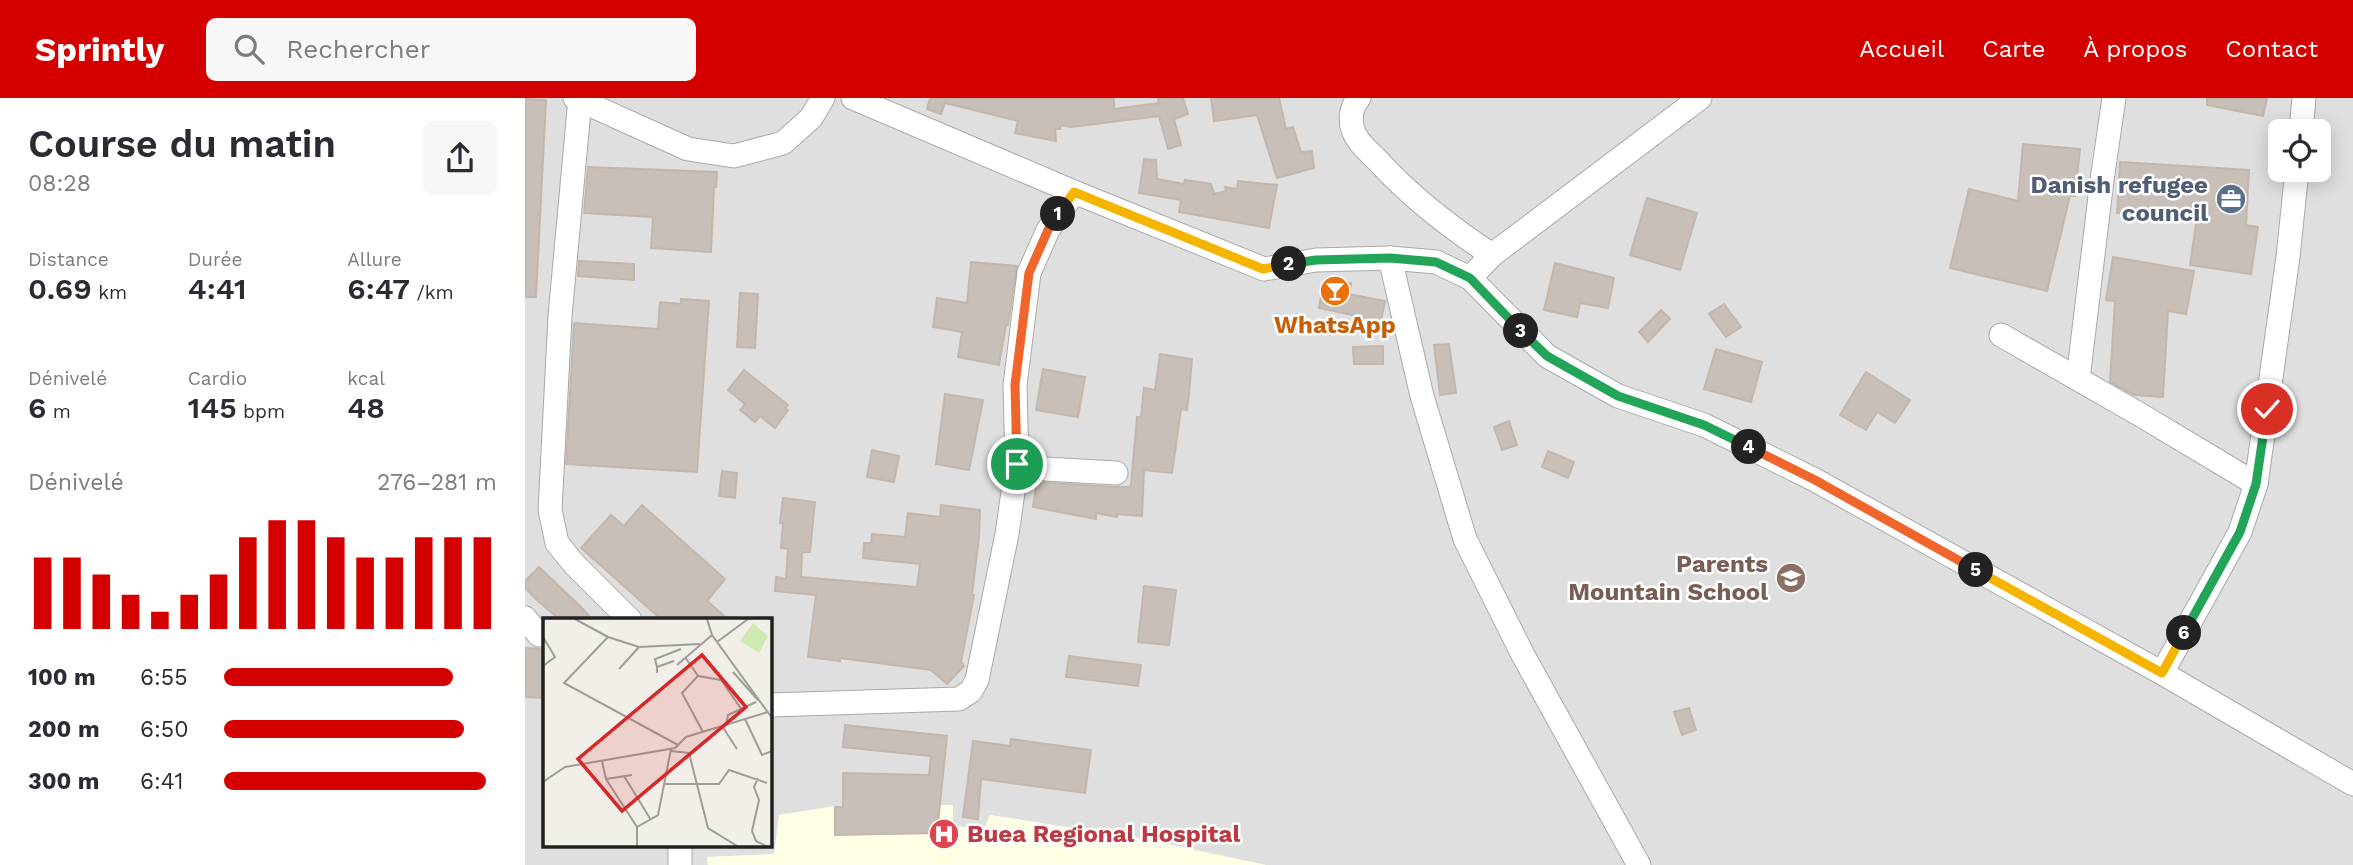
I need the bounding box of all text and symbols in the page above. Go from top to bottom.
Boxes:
search box [206,18,696,81]
text: Sprintly [35,30,164,69]
icon: search [230,30,268,68]
text: Rechercher [286,34,430,64]
text: Accueil [1859,35,1944,63]
text: Carte [1982,35,2045,63]
text: À propos [2083,35,2187,63]
text: Contact [2225,35,2318,63]
map controls [2268,119,2331,182]
button: locate [2268,119,2331,182]
button: share [423,121,497,195]
text: Course du matin [28,122,336,166]
text: 08:28 [28,170,91,197]
place label: Danish refugee council [2031,171,2208,227]
office icon: Danish refugee council [2214,182,2248,216]
pin: 1 [1041,197,1075,232]
text: 1 [1053,202,1062,225]
pin: 2 [1271,246,1307,282]
text: Distance [28,248,109,271]
text: Durée [188,248,242,271]
text: Allure [347,248,402,271]
text: 2 [1283,252,1294,275]
text: 0.69 [28,271,92,306]
text: 4:41 [188,271,246,306]
text: 6:47 [347,271,410,306]
bar icon: WhatsApp [1318,274,1352,308]
text: km [92,281,127,304]
text: /km [410,281,454,304]
place label: WhatsApp [1274,311,1396,339]
pin: 3 [1503,314,1539,348]
text: 3 [1515,319,1526,342]
text: Dénivelé [28,367,107,390]
text: Cardio [188,367,247,390]
text: kcal [347,367,385,390]
pin [2237,379,2297,439]
text: 6 [28,390,46,425]
text: 145 [188,390,237,425]
text: 48 [347,390,385,425]
icon: check [2248,390,2286,428]
text: m [46,400,71,423]
text: bpm [237,400,285,423]
pin: 4 [1731,430,1767,464]
pin [987,434,1047,494]
text: 4 [1742,435,1755,458]
icon: arrive [998,445,1036,483]
text: Dénivelé [28,469,124,496]
text: 276–281 m [377,469,497,496]
place label: Parents Mountain School [1568,550,1768,606]
pin: 5 [1959,552,1993,588]
text: 5 [1970,558,1981,581]
school or university icon: Parents Mountain School [1774,561,1808,595]
pin: 6 [2167,616,2201,650]
inset map [543,618,772,848]
text: 6 [2178,621,2189,644]
text: 100 m [28,664,96,691]
text: 6:55 [140,664,188,691]
text: 200 m [28,716,100,743]
text: 6:50 [140,716,188,743]
text: 300 m [28,768,99,795]
text: 6:41 [140,768,183,795]
hospital icon: Buea Regional Hospital [927,817,961,851]
place label: Buea Regional Hospital [967,820,1240,848]

